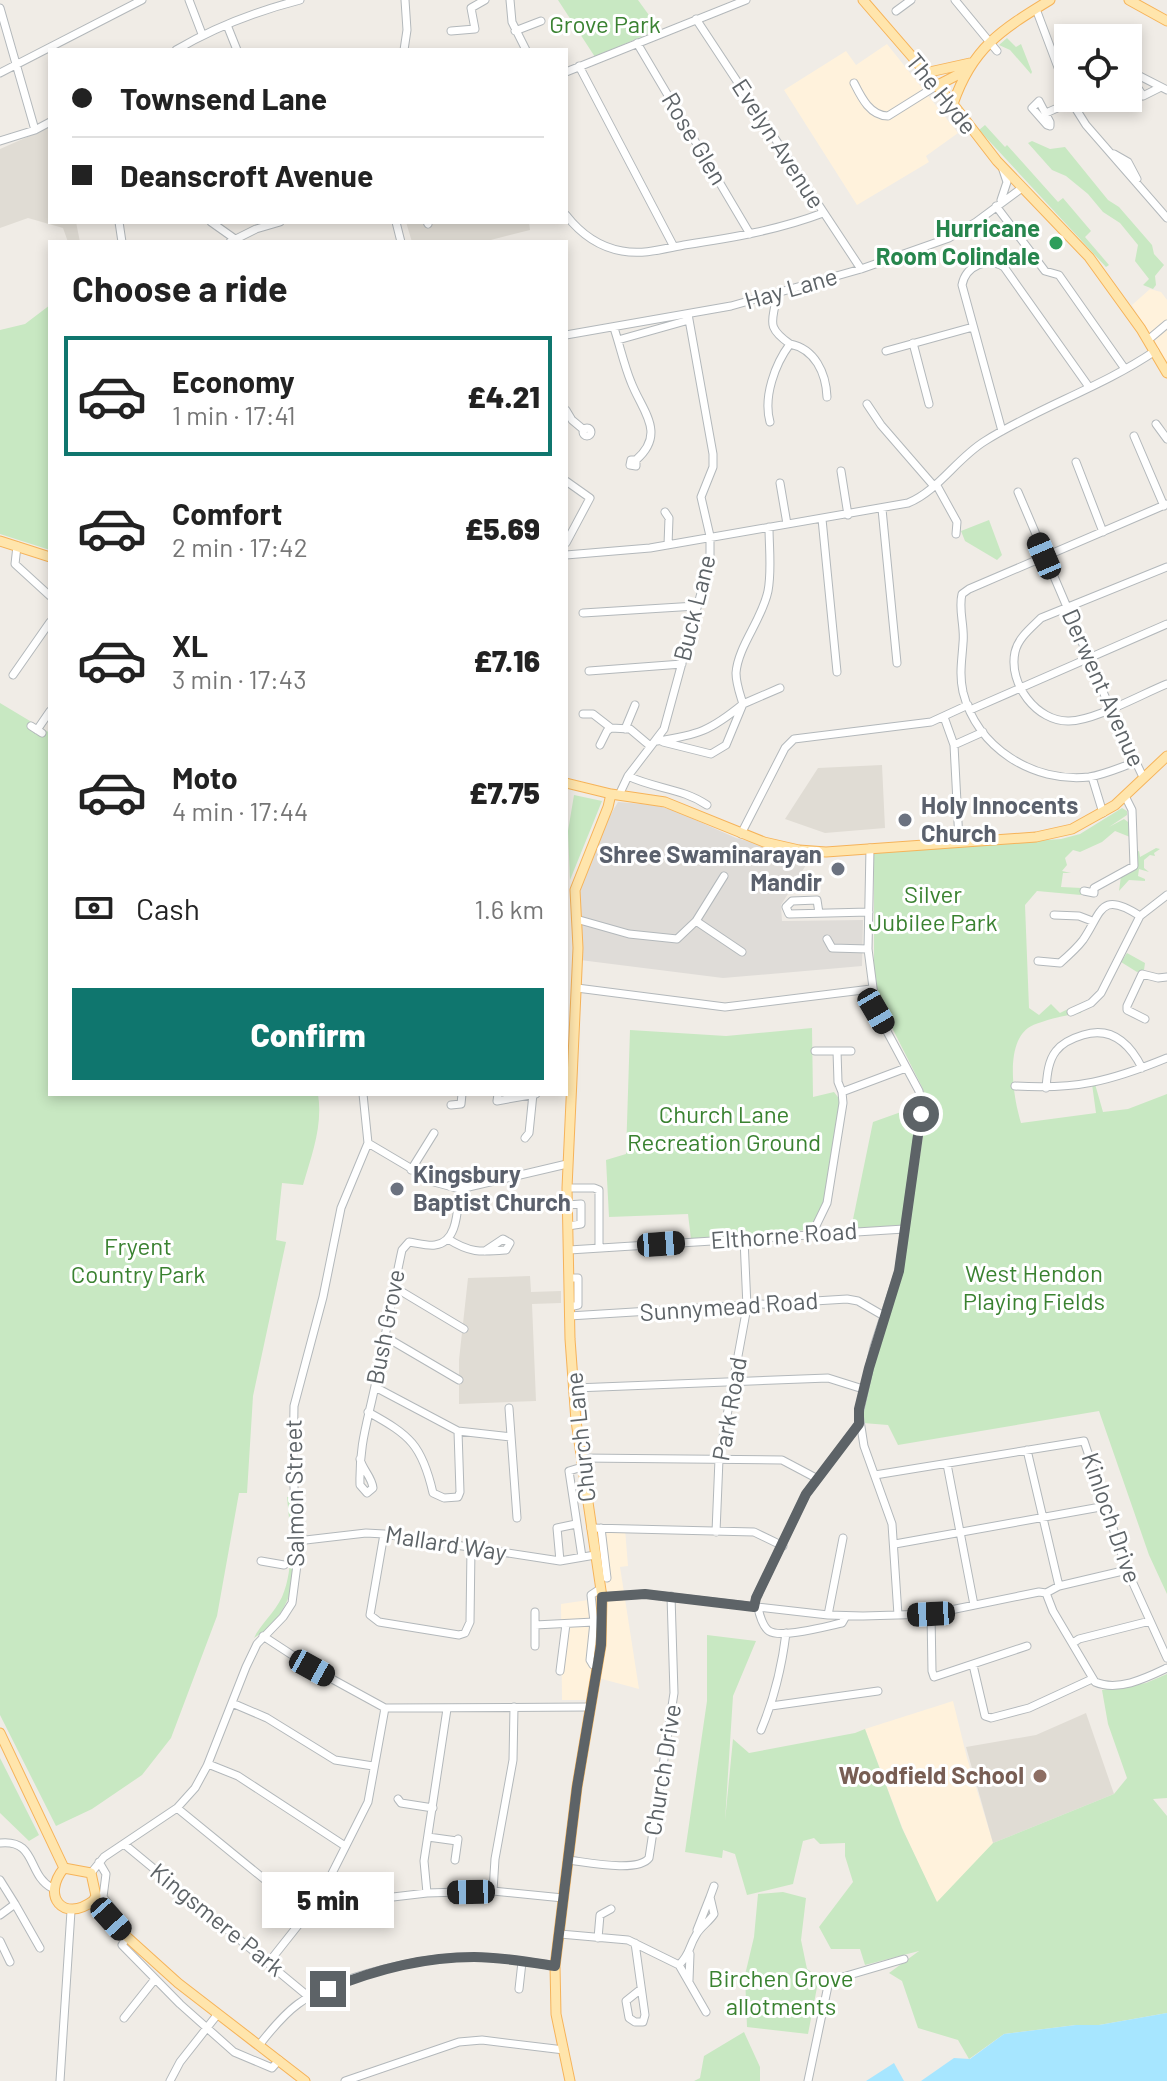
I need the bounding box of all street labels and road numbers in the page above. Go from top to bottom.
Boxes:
street label: The Hyde [901,47,984,140]
street label: Evelyn Avenue [727,73,832,214]
street label: Rose Glen [656,87,734,190]
street label: Hay Lane [741,261,840,315]
street label: Buck Lane [666,552,721,664]
street label: Derwent Avenue [1057,604,1152,771]
street label: Elthorne Road [710,1215,858,1254]
street label: Bush Grove [359,1267,410,1387]
street label: Sunnymead Road [639,1285,819,1326]
street label: Park Road [705,1355,752,1463]
street label: Church Lane [558,1371,601,1504]
street label: Salmon Street [278,1419,309,1567]
street label: Kinloch Drive [1077,1448,1148,1587]
street label: Mallard Way [384,1519,509,1566]
street label: Church Drive [637,1702,686,1838]
street label: Kingsmere Park [145,1856,291,1982]

